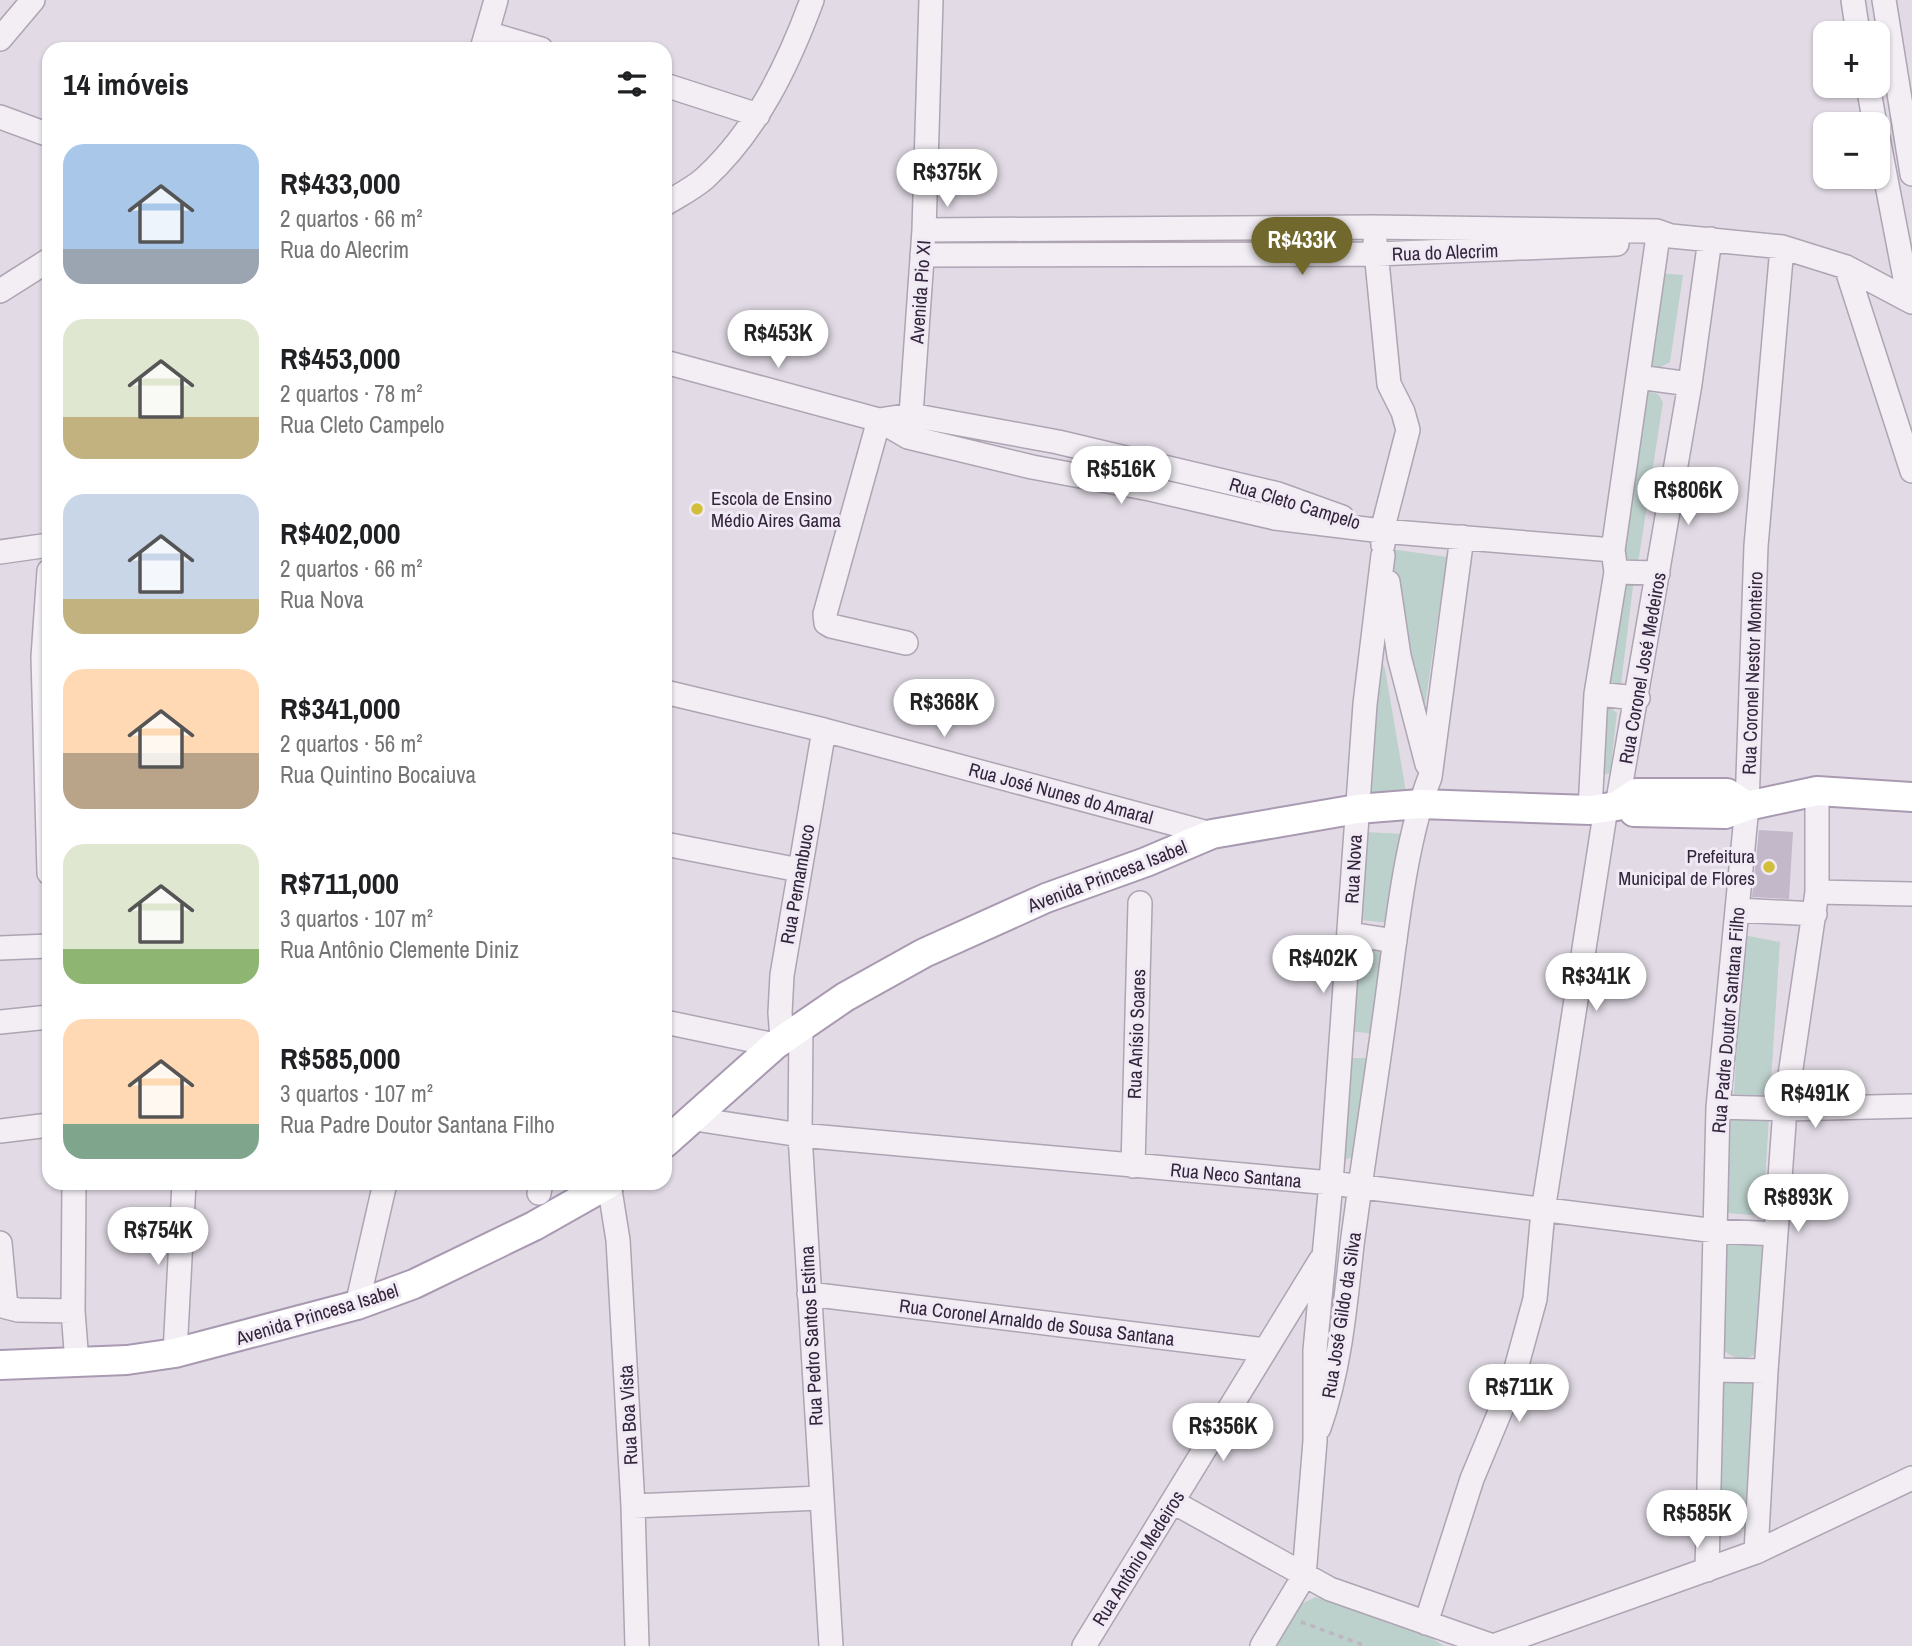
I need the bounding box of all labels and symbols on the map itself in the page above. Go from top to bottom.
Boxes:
pin: R$375K [890,150,1004,209]
pin: R$433K [1245,218,1359,277]
street label: Rua do Alecrim [1391,237,1499,267]
street label: Avenida Pio XI [903,239,937,346]
pin: R$453K [721,310,835,370]
pin: R$516K [1064,447,1178,506]
pin: R$806K [1631,468,1745,527]
street label: Rua Cleto Campelo [1226,471,1364,535]
place label: Escola de Ensino Médio Aires Gama [711,485,841,533]
marker: Escola de Ensino Médio Aires Gama [689,501,705,517]
street label: Rua Coronel José Medeiros [1612,570,1672,766]
street label: Rua Coronel Nestor Monteiro [1735,571,1769,775]
pin: R$368K [887,680,1001,739]
street label: Rua José Nunes do Amaral [966,756,1156,830]
street label: Rua Pernambuco [774,822,820,946]
street label: Rua Nova [1338,833,1368,904]
street label: Avenida Princesa Isabel [1023,834,1190,919]
place label: Prefeitura Municipal de Flores [1618,843,1755,891]
marker: Prefeitura Municipal de Flores [1761,859,1777,875]
street label: Rua Padre Doutor Santana Filho [1705,906,1751,1134]
pin: R$402K [1266,936,1380,995]
pin: R$341K [1539,954,1653,1013]
street label: Rua Anísio Soares [1121,968,1151,1099]
pin: R$491K [1758,1070,1872,1130]
street label: Rua Neco Santana [1169,1156,1303,1194]
pin: R$893K [1741,1174,1855,1234]
pin: R$754K [101,1208,215,1267]
street label: Rua José Gildo da Silva [1315,1230,1367,1400]
street label: Rua Pedro Santos Estima [793,1245,829,1427]
street label: Avenida Princesa Isabel [232,1277,401,1351]
street label: Rua Coronel Arnaldo de Sousa Santana [898,1292,1176,1352]
street label: Rua Boa Vista [612,1364,644,1466]
pin: R$711K [1462,1364,1576,1424]
pin: R$356K [1166,1404,1280,1463]
street label: Rua Antônio Medeiros [1086,1485,1190,1631]
pin: R$585K [1640,1490,1754,1550]

